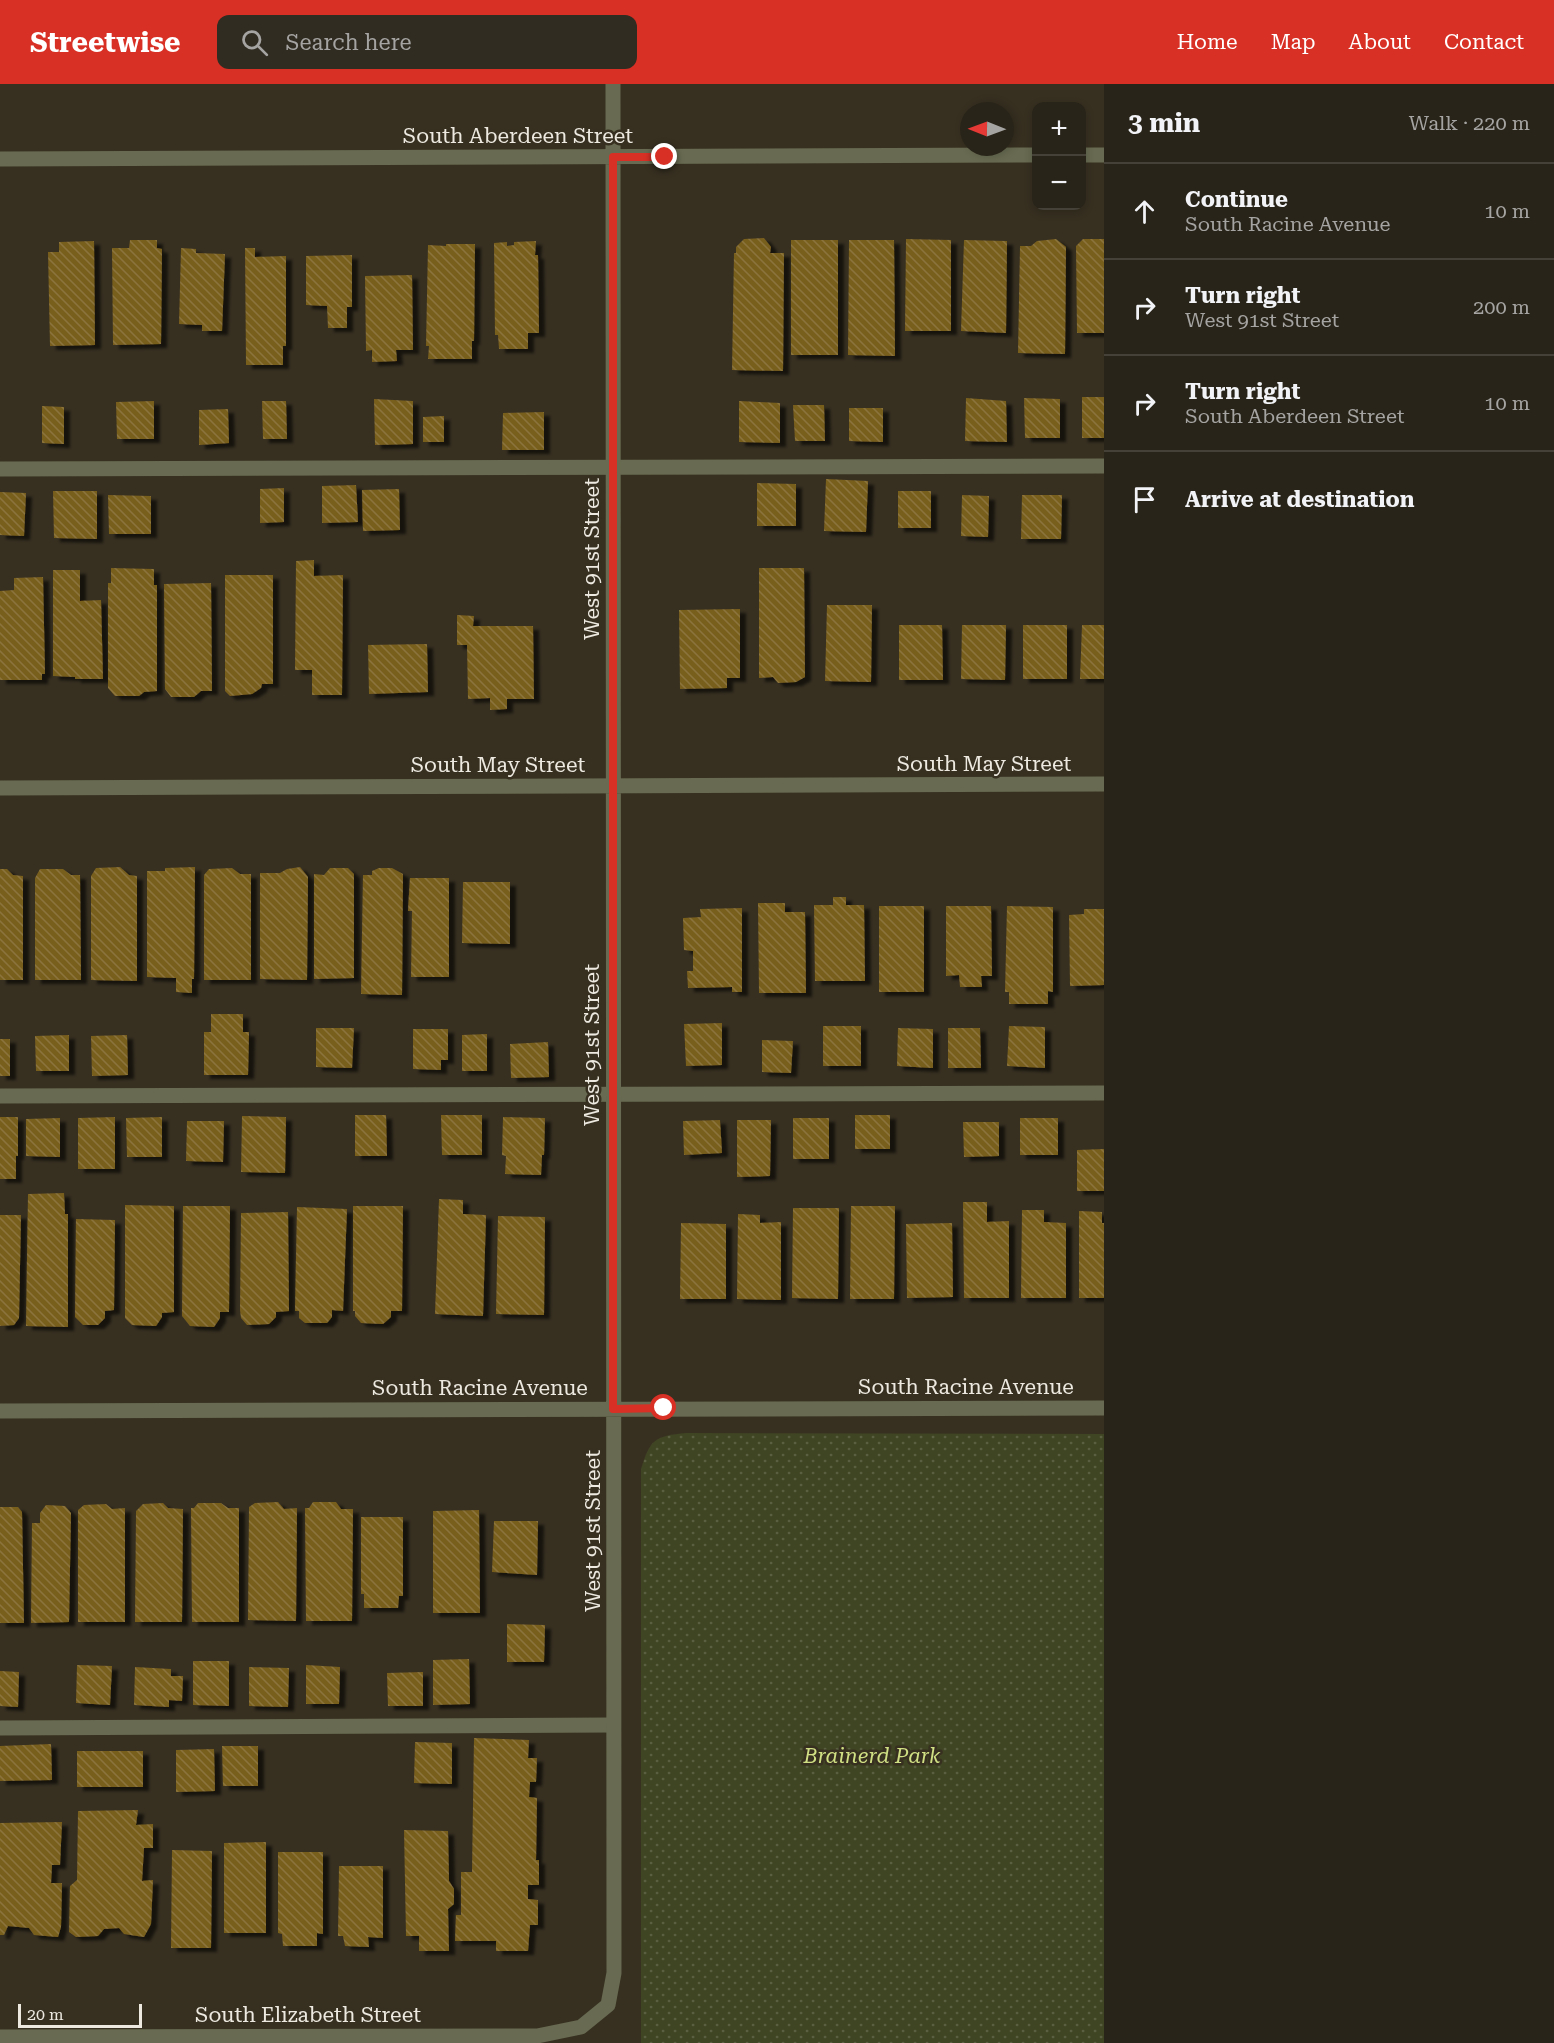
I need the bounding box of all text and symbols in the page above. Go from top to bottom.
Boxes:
search box [217,15,637,69]
text: Streetwise [30,26,181,59]
icon: search [238,26,271,59]
text: Search here [286,30,412,55]
text: Home [1177,30,1238,54]
text: Map [1271,30,1316,54]
text: About [1349,30,1411,54]
text: Contact [1444,30,1524,54]
north arrow [960,102,1014,156]
map controls [1032,102,1086,210]
button: + [1032,102,1086,156]
text: 3 min [1128,108,1200,138]
text: Walk · 220 m [1409,111,1530,135]
street label: South Aberdeen Street [403,124,633,148]
route end [651,143,677,169]
button: − [1032,156,1086,210]
text: Continue [1185,187,1288,212]
icon: ahead [1128,195,1161,228]
text: 10 m [1484,199,1530,223]
text: South Racine Avenue [1185,212,1391,236]
text: Turn right [1185,283,1300,308]
icon: right [1128,291,1161,324]
text: 200 m [1473,295,1530,319]
text: West 91st Street [1185,308,1339,332]
text: Turn right [1185,379,1300,404]
icon: right [1128,387,1161,420]
text: 10 m [1484,391,1530,415]
text: South Aberdeen Street [1185,404,1404,428]
street label: West 91st Street [580,478,604,640]
icon: arrive [1128,483,1161,516]
text: Arrive at destination [1185,487,1414,512]
street label: South May Street [897,752,1072,776]
street label: South May Street [411,753,586,777]
street label: West 91st Street [580,964,604,1126]
street label: South Racine Avenue [858,1375,1074,1399]
street label: South Racine Avenue [372,1376,588,1400]
route start [650,1394,676,1420]
street label: West 91st Street [581,1450,605,1612]
park label: Brainerd Park [803,1744,941,1768]
scale bar [18,2001,142,2028]
street label: South Elizabeth Street [195,2003,421,2027]
text: 20 m [27,2005,64,2024]

